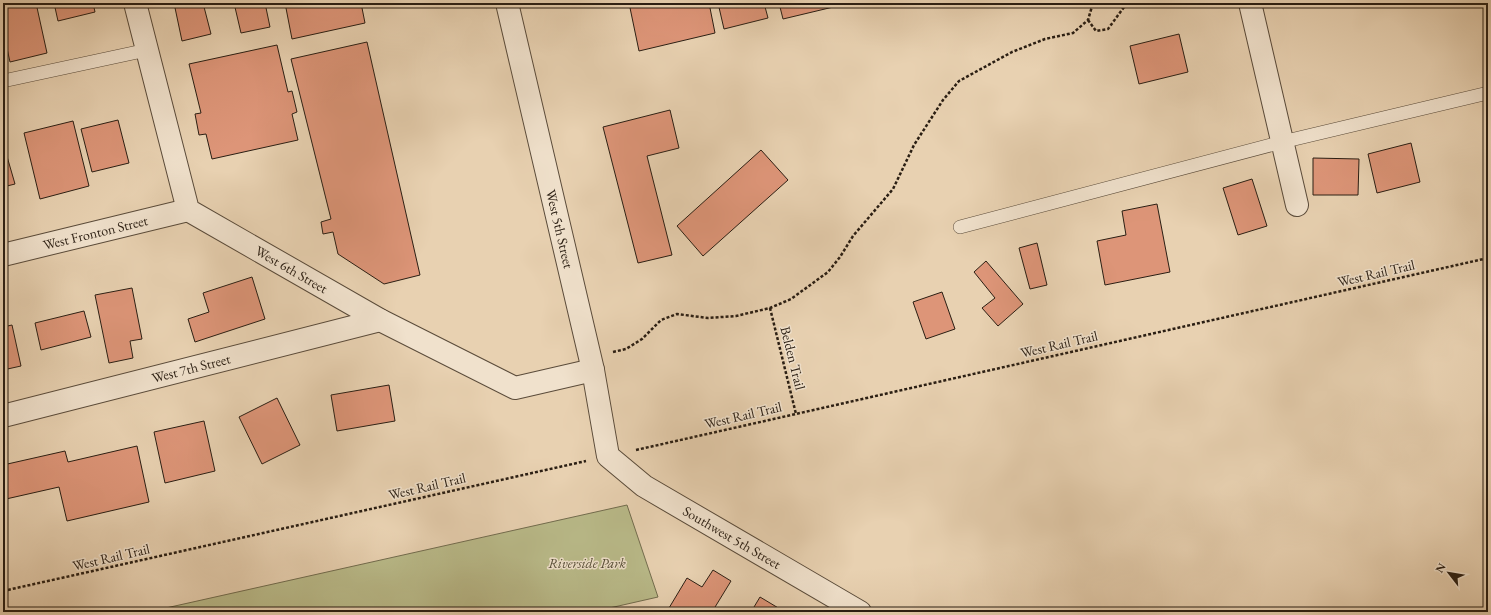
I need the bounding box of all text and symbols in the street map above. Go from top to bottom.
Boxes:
street label: West 5th Street [542,188,578,271]
street label: West Fronton Street [41,211,150,254]
street label: West 6th Street [252,241,332,297]
street label: West Rail Trail [1336,255,1417,291]
street label: Belden Trail [776,324,810,392]
street label: West Rail Trail [1019,326,1100,362]
street label: West 7th Street [150,349,233,387]
street label: West Rail Trail [703,397,784,433]
street label: West Rail Trail [387,468,468,504]
street label: Southwest 5th Street [680,502,785,573]
street label: West Rail Trail [71,539,152,575]
north arrow [1429,553,1469,593]
park label: Riverside Park [548,554,626,572]
text: N [1432,560,1449,575]

